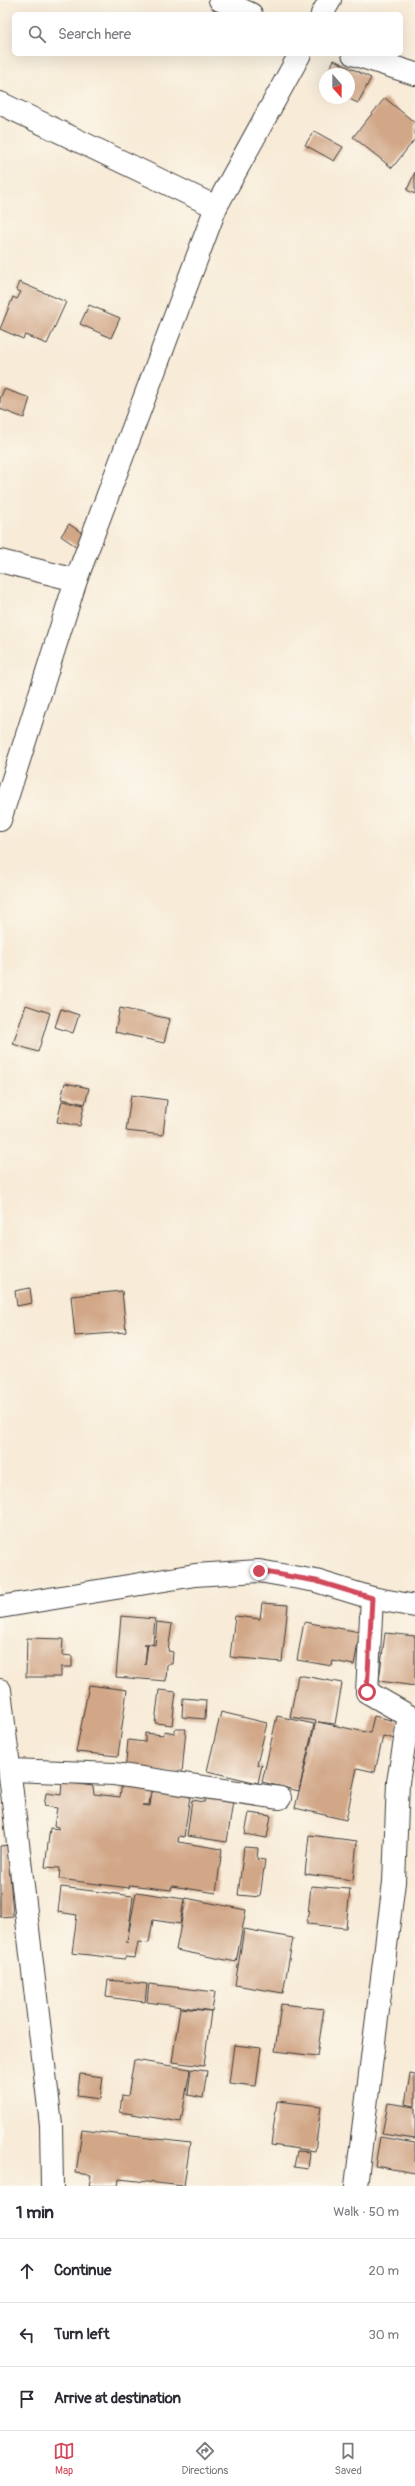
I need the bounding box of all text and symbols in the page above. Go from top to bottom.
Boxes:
search box [12,12,403,56]
icon: search [26,23,48,45]
text: Search here [58,25,131,44]
north arrow [319,68,355,104]
route end [250,1562,268,1580]
route start [358,1683,376,1701]
text: 1 min [16,2202,54,2223]
text: Walk · 50 m [333,2204,399,2220]
icon: ahead [16,2260,38,2282]
text: Continue [54,2261,112,2280]
text: 20 m [368,2263,399,2279]
icon: left [16,2324,38,2346]
text: Turn left [54,2325,110,2344]
text: 30 m [369,2327,399,2343]
icon: arrive [16,2388,38,2410]
text: Arrive at destination [54,2389,181,2408]
tab: Map [53,2440,75,2477]
tab: Directions [181,2440,228,2477]
tab: Saved [335,2440,362,2477]

